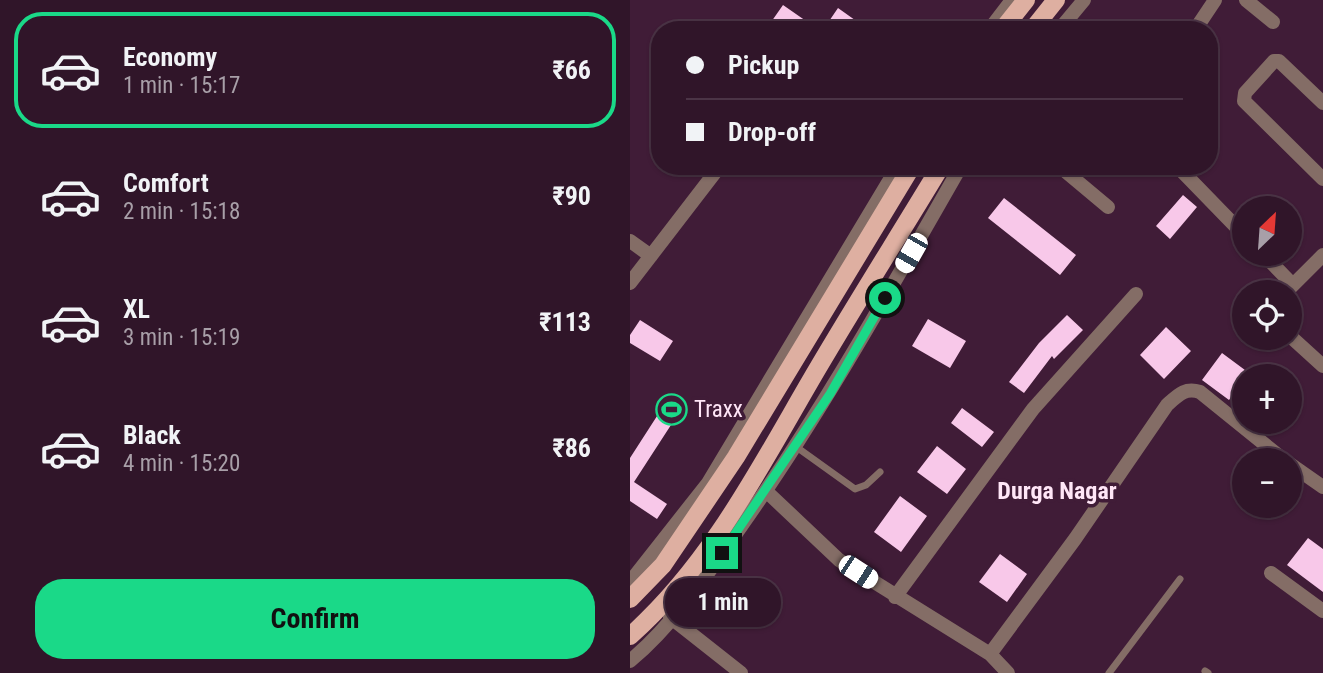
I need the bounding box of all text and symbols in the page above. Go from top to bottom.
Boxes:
icon: car [39,39,102,102]
text: Economy [123,42,217,72]
text: Pickup [728,50,799,80]
text: ₹66 [552,55,591,85]
text: 1 min · 15:17 [123,72,240,99]
text: Drop-off [728,117,816,147]
icon: car [39,165,102,228]
text: Comfort [123,168,209,198]
text: ₹90 [552,181,591,211]
north arrow [1232,196,1302,266]
map controls [1232,196,1302,518]
text: 2 min · 15:18 [123,198,240,225]
car [892,230,931,276]
button: locate [1232,280,1302,350]
route start [869,282,901,314]
icon: car [39,291,102,354]
text: XL [123,294,150,324]
text: ₹113 [539,307,591,337]
text: 3 min · 15:19 [123,324,240,351]
button: + [1232,364,1302,434]
sports icon: Traxx [654,392,688,426]
place label: Traxx [694,396,743,423]
icon: car [39,417,102,480]
text: Black [123,420,181,450]
text: ₹86 [552,433,591,463]
button: − [1232,448,1302,518]
text: 4 min · 15:20 [123,450,240,477]
district label: Durga Nagar [997,477,1117,505]
route end [706,537,738,569]
car [835,552,882,592]
callout: 1 min [664,578,780,626]
button: Confirm [35,579,595,659]
text: 1 min [697,589,749,616]

